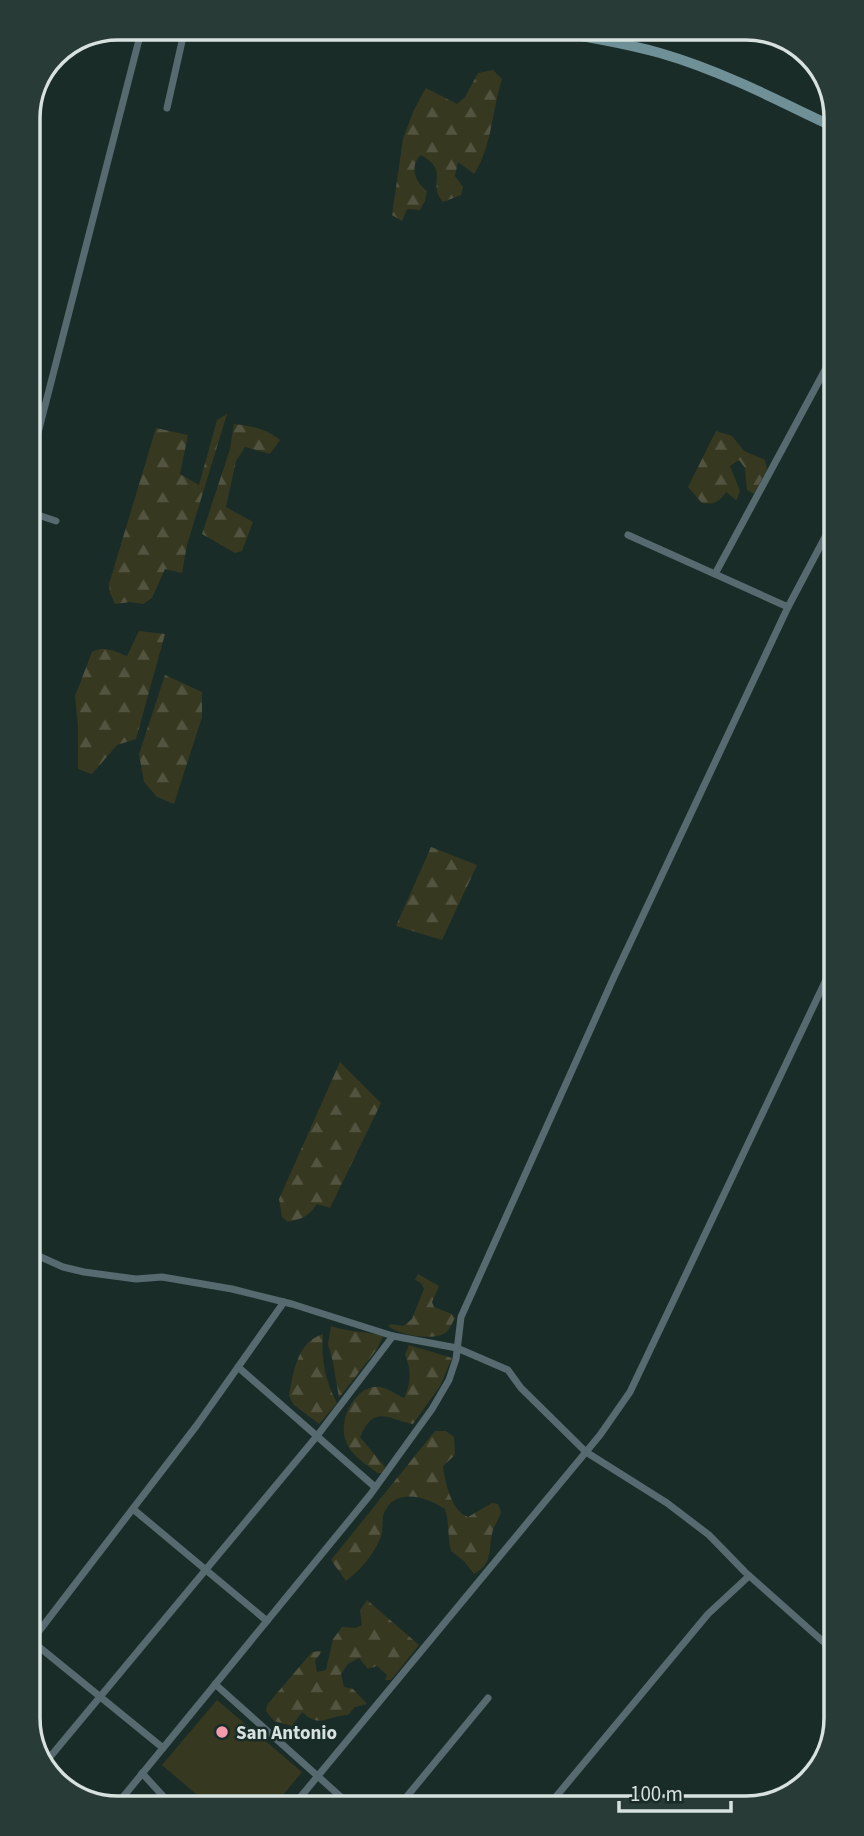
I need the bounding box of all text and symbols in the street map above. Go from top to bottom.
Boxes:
place label: San Antonio [236,1720,337,1747]
marker: San Antonio [214,1724,230,1740]
scale bar [619,1770,731,1814]
text: 100 m [630,1779,683,1809]

